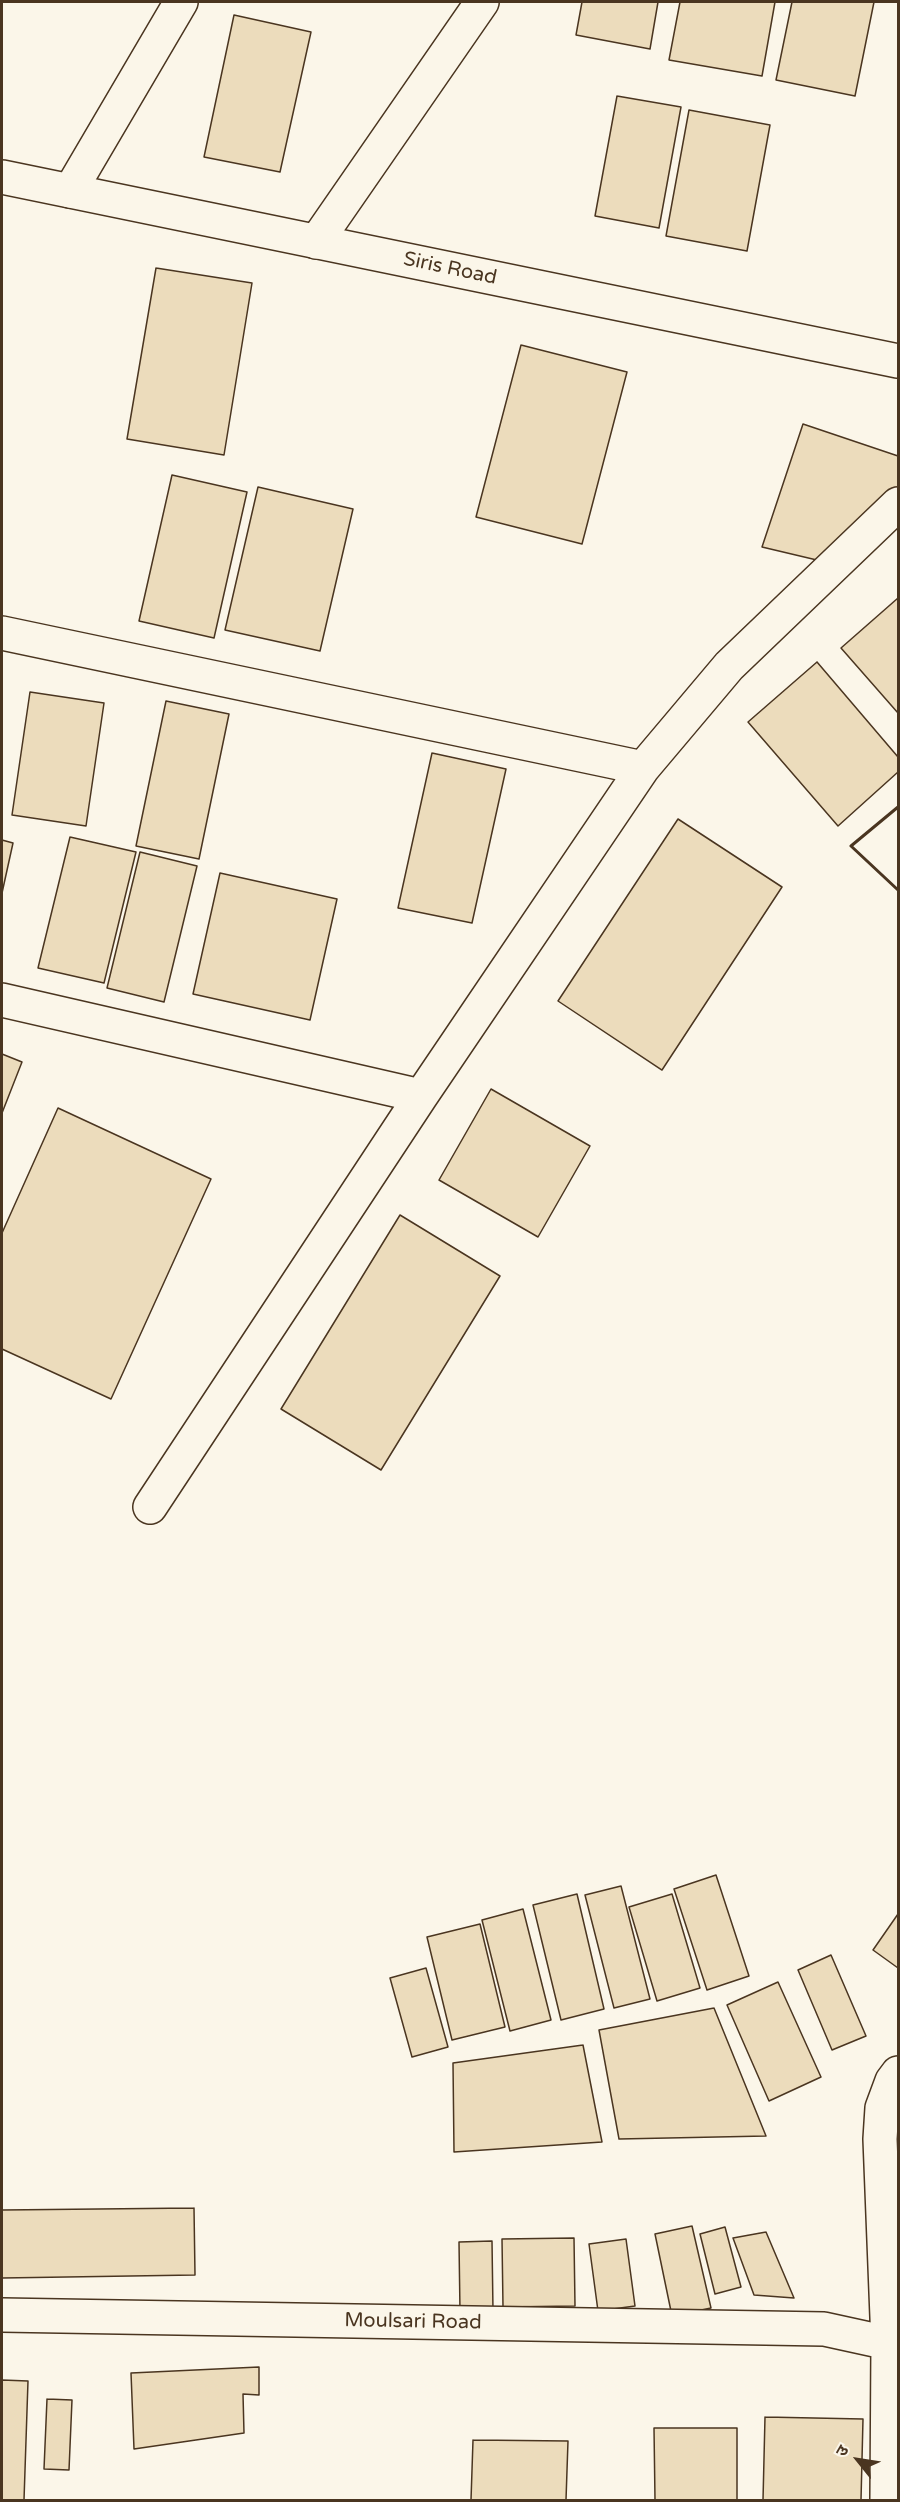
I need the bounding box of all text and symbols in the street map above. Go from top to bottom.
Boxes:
street label: Siris Road [401,247,499,291]
street label: Moulsari Road [344,2309,482,2335]
north arrow [828,2430,888,2490]
text: उ [831,2442,853,2460]

